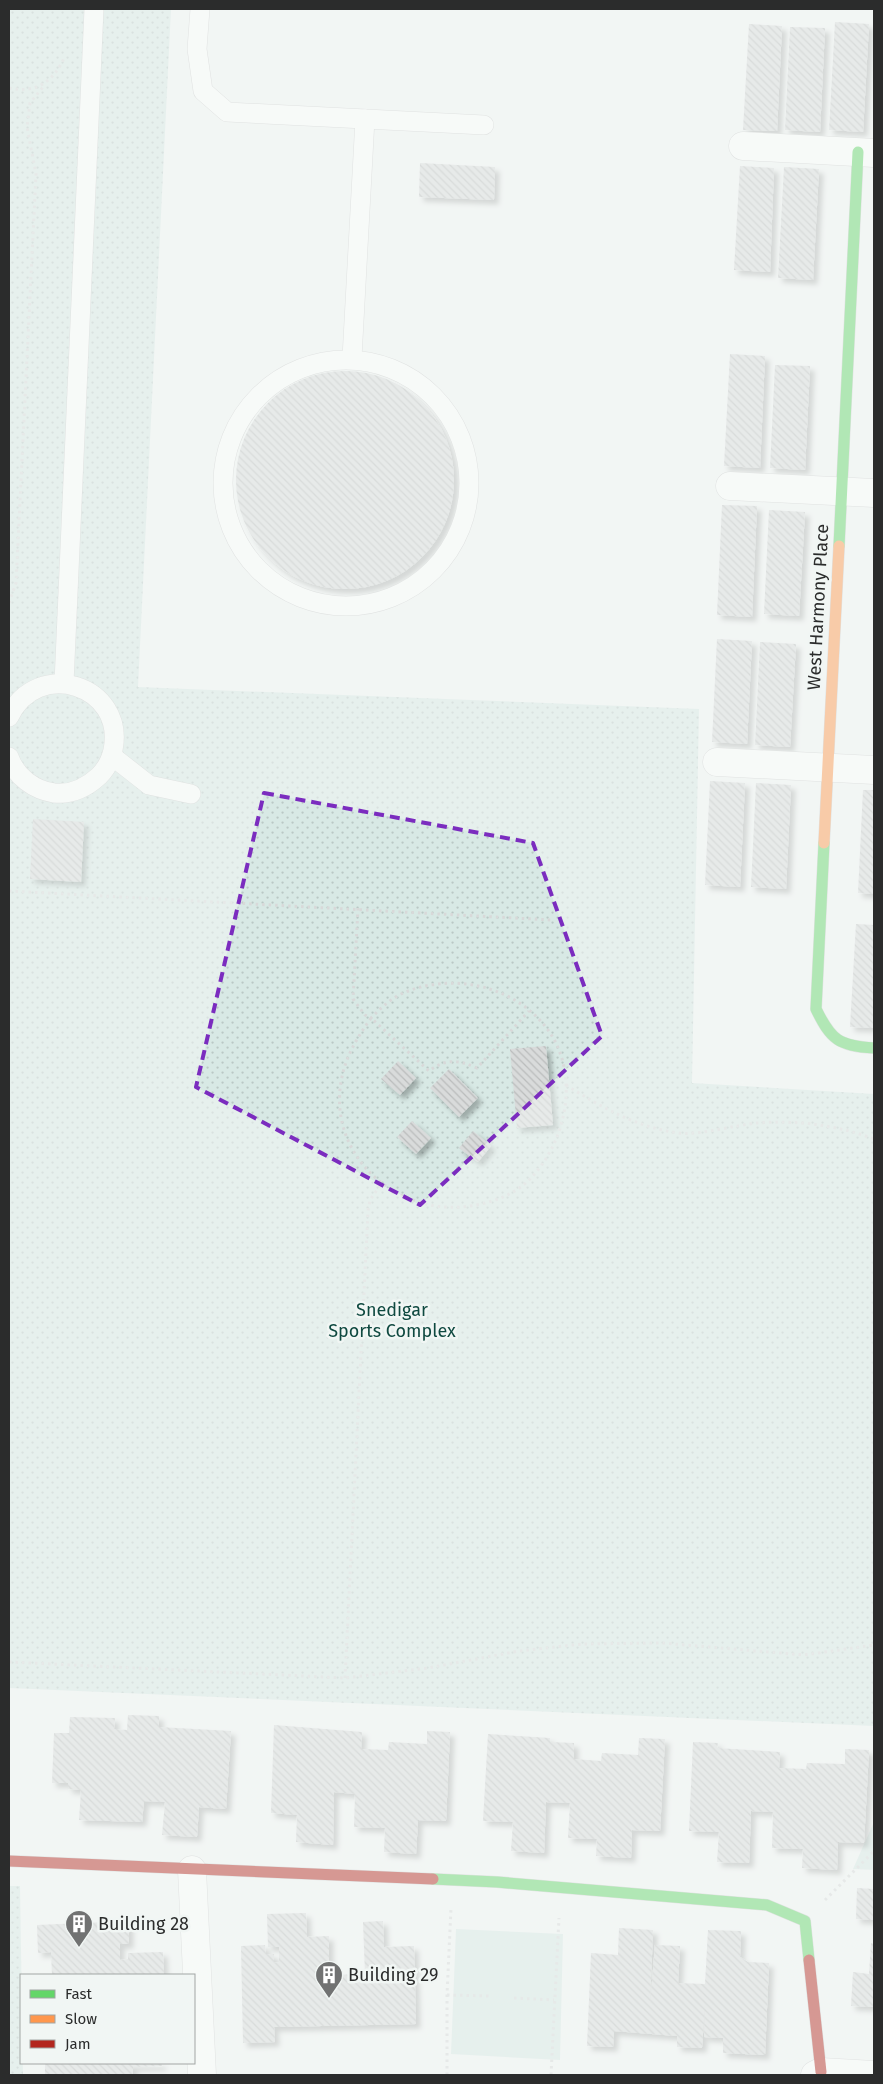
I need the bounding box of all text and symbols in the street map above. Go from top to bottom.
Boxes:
street label: West Harmony Place [803,523,833,691]
park label: Snedigar Sports Complex [328,1299,456,1342]
building icon: Building 28 [64,1909,94,1948]
place label: Building 28 [98,1913,189,1935]
building icon: Building 29 [314,1960,344,1999]
place label: Building 29 [348,1964,438,1986]
legend [20,1974,195,2064]
text: Fast [65,1985,92,2003]
text: Slow [65,2010,97,2028]
text: Jam [65,2035,91,2053]

